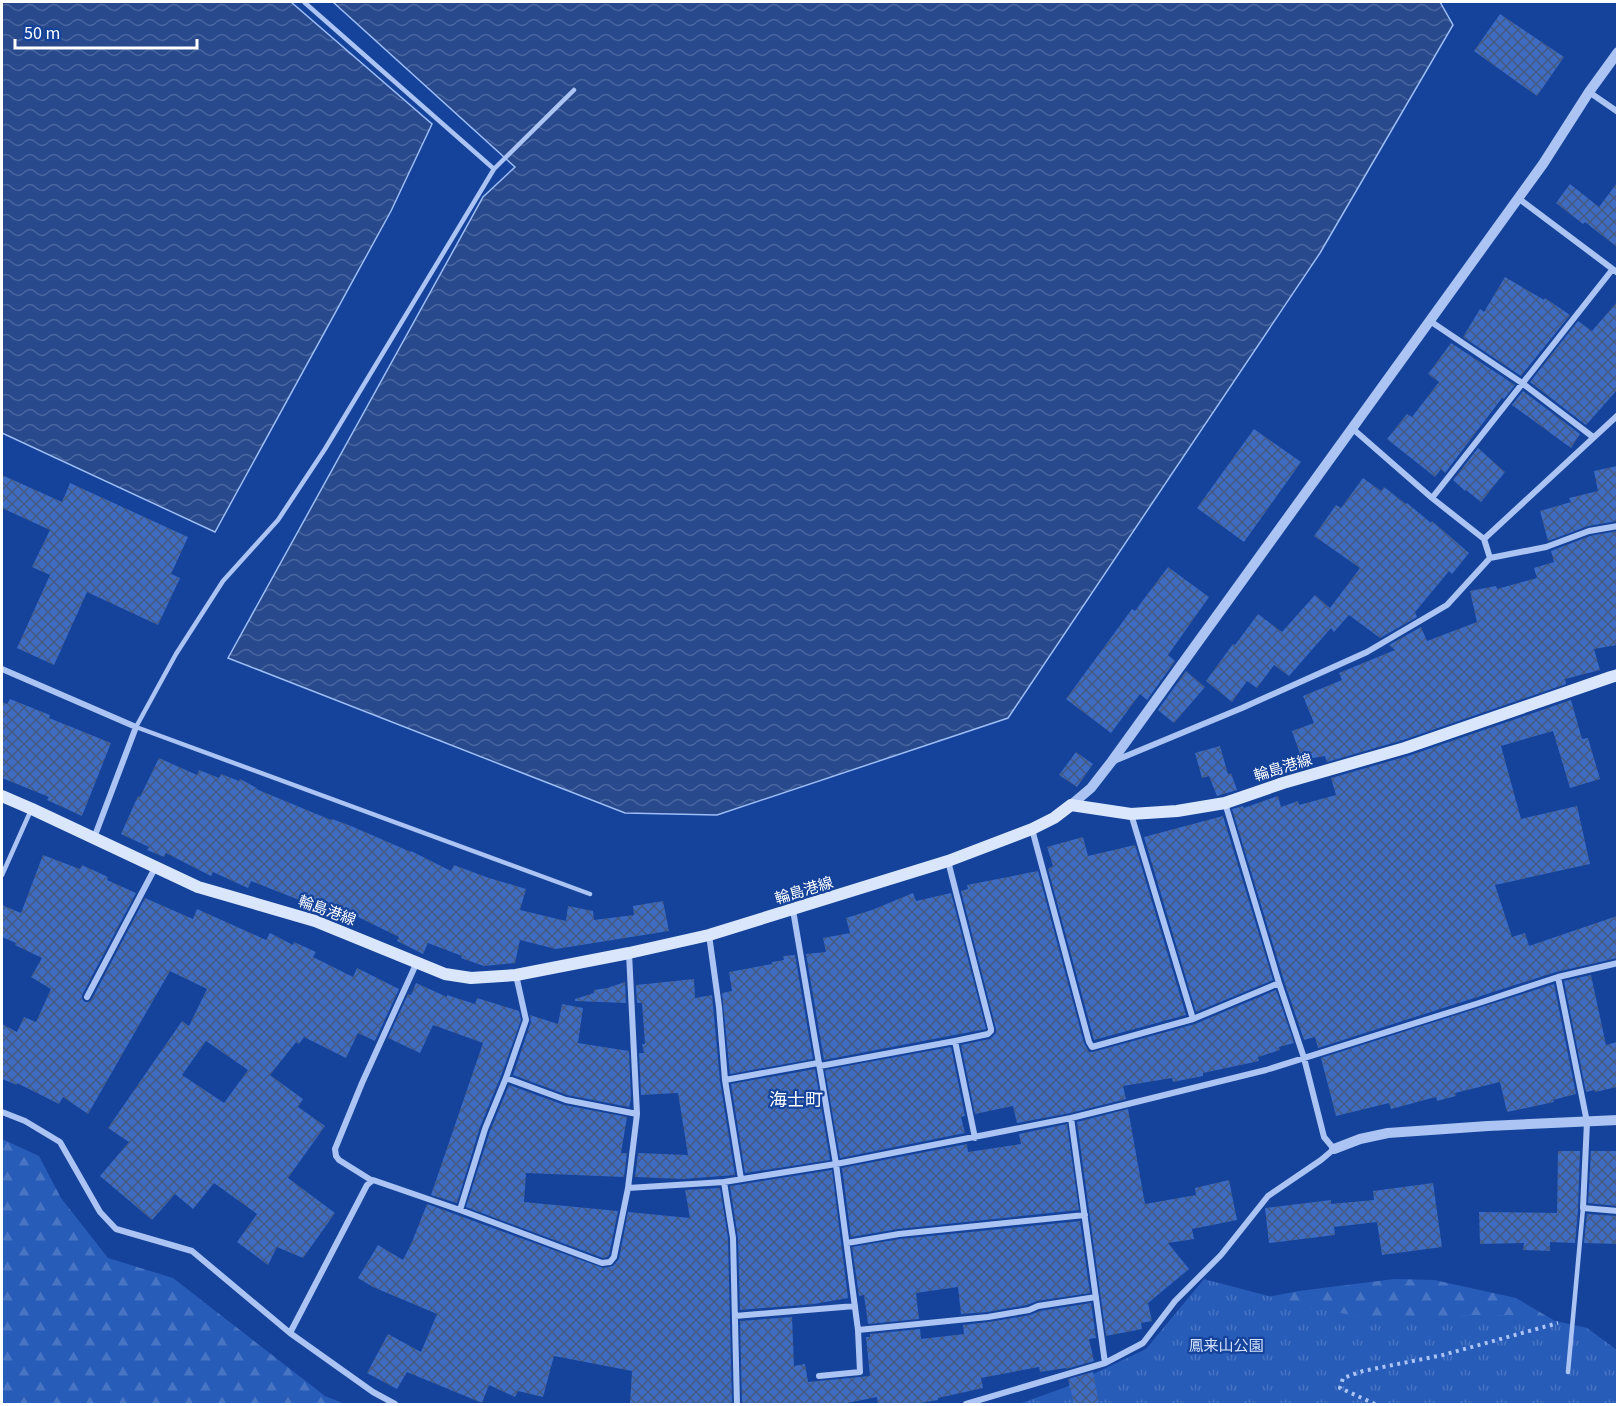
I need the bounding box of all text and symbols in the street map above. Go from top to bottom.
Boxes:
scale bar [15,12,196,50]
text: 50 m [24,21,60,46]
street label: 輪島港線 [1251,749,1315,787]
street label: 輪島港線 [772,872,836,910]
street label: 輪島港線 [295,891,359,931]
district label: 海士町 [769,1088,823,1113]
park label: 鳳来山公園 [1188,1336,1264,1357]

